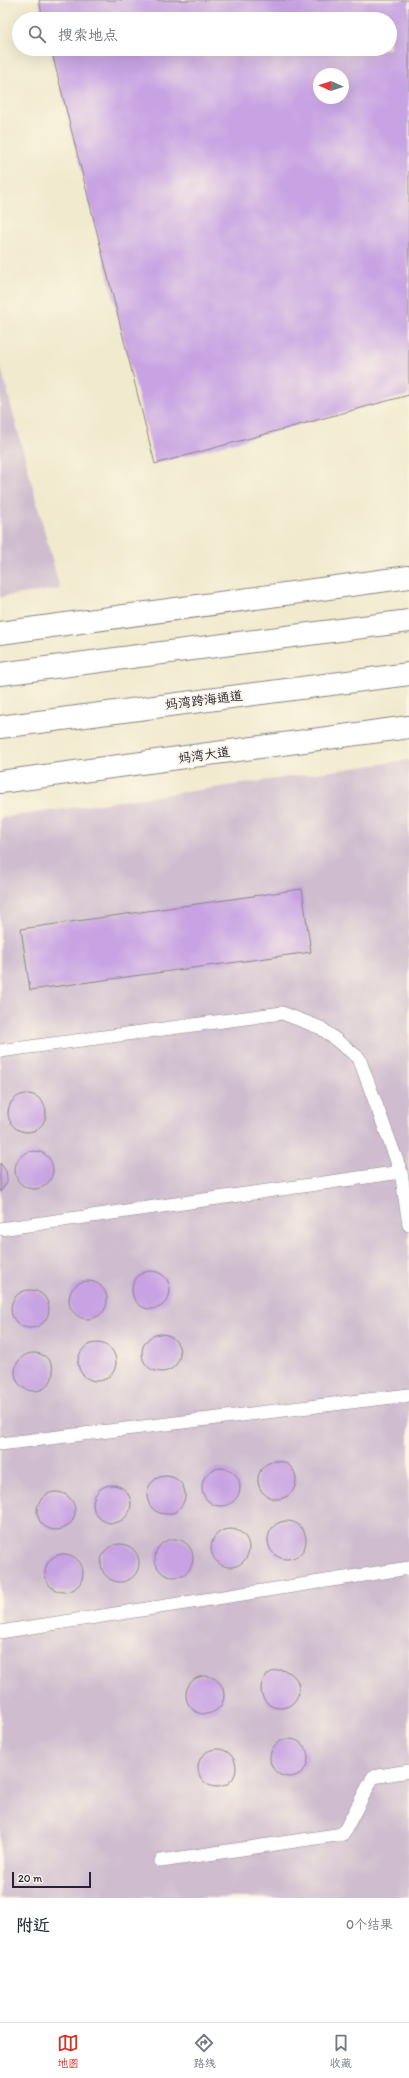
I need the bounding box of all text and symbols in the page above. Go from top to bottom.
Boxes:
search box [12,12,397,56]
icon: search [26,23,48,45]
text: 搜索地点 [58,26,118,44]
north arrow [313,68,349,104]
street label: 妈湾跨海通道 [164,688,244,712]
street label: 妈湾大道 [177,744,231,766]
scale bar [12,1870,91,1889]
text: 20 m [18,1872,42,1885]
text: 附近 [16,1915,50,1935]
text: 0个结果 [346,1917,393,1932]
tab: 地图 [57,2032,79,2070]
tab: 路线 [193,2032,215,2070]
tab: 收藏 [330,2032,352,2070]

